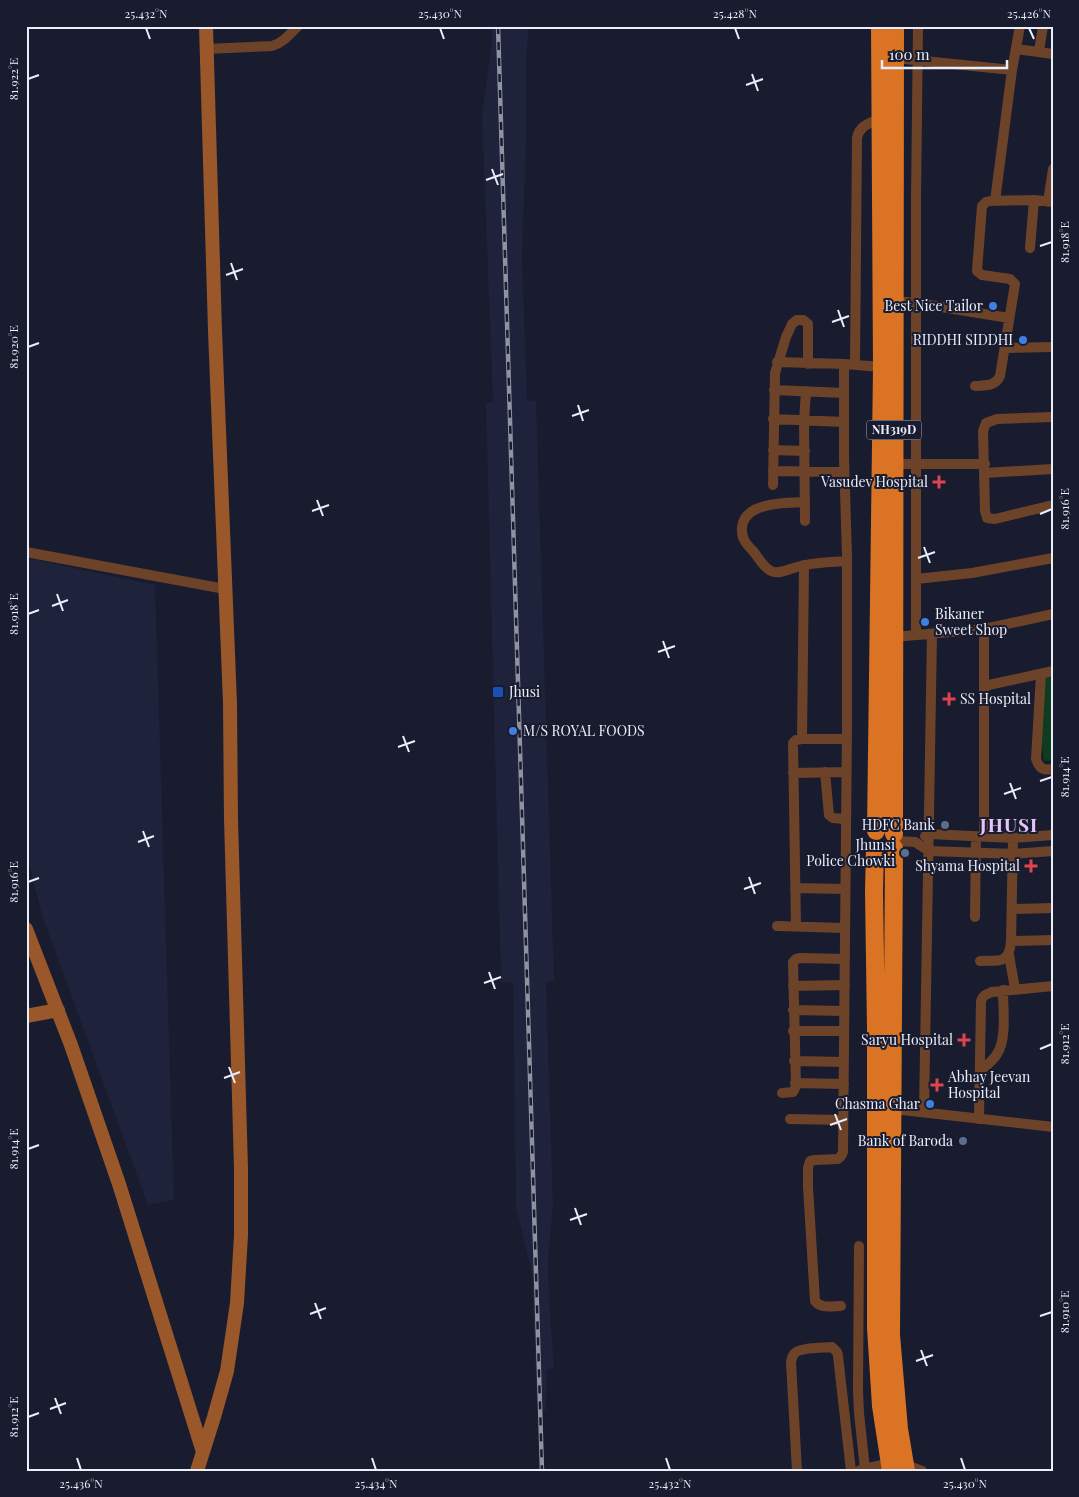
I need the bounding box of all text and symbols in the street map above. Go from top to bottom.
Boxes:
text: 25.432°N [125,5,168,21]
text: 25.430°N [418,5,463,21]
text: 25.428°N [713,5,758,21]
text: 25.426°N [1007,5,1052,21]
scale bar [882,38,1006,70]
text: 100 m [889,44,930,64]
text: 81.922°E [5,58,21,100]
text: 81.918°E [1056,221,1072,263]
place label: Best Nice Tailor [885,296,984,315]
marker: Best Nice Tailor [987,300,999,312]
text: 81.920°E [5,325,21,369]
place label: RIDDHI SIDDHI [913,330,1013,349]
marker: RIDDHI SIDDHI [1017,334,1029,346]
road number: NH319D [866,420,922,440]
place label: Vasudev Hospital [820,472,928,491]
marker: Vasudev Hospital [932,475,946,489]
text: 81.916°E [1056,488,1072,530]
text: 81.918°E [5,593,21,635]
place label: Bikaner Sweet Shop [935,604,1007,639]
marker: Bikaner Sweet Shop [919,616,931,628]
place label: Jhusi [508,682,540,701]
marker: Jhusi [491,685,505,699]
place label: SS Hospital [960,689,1031,708]
marker: SS Hospital [942,692,956,706]
place label: M/S ROYAL FOODS [523,721,645,740]
marker: M/S ROYAL FOODS [507,725,519,737]
text: 81.914°E [1056,756,1072,798]
district label: JHUSI [979,811,1038,837]
place label: HDFC Bank [862,815,935,834]
marker: HDFC Bank [939,819,951,831]
place label: Jhunsi Police Chowki [806,835,895,870]
marker: Jhunsi Police Chowki [899,847,911,859]
place label: Shyama Hospital [915,856,1020,875]
marker: Shyama Hospital [1024,859,1038,873]
text: 81.916°E [5,861,21,903]
text: 81.912°E [1056,1023,1072,1065]
place label: Saryu Hospital [861,1030,953,1049]
marker: Saryu Hospital [957,1033,971,1047]
place label: Abhay Jeevan Hospital [947,1067,1031,1102]
marker: Abhay Jeevan Hospital [930,1078,944,1092]
place label: Chasma Ghar [835,1094,921,1113]
marker: Chasma Ghar [924,1098,936,1110]
text: 81.914°E [5,1128,21,1170]
place label: Bank of Baroda [858,1131,953,1150]
marker: Bank of Baroda [957,1135,969,1147]
text: 81.910°E [1056,1291,1072,1333]
text: 81.912°E [5,1396,21,1438]
text: 25.436°N [59,1475,103,1491]
text: 25.434°N [355,1475,398,1491]
text: 25.432°N [649,1475,692,1491]
text: 25.430°N [943,1475,988,1491]

